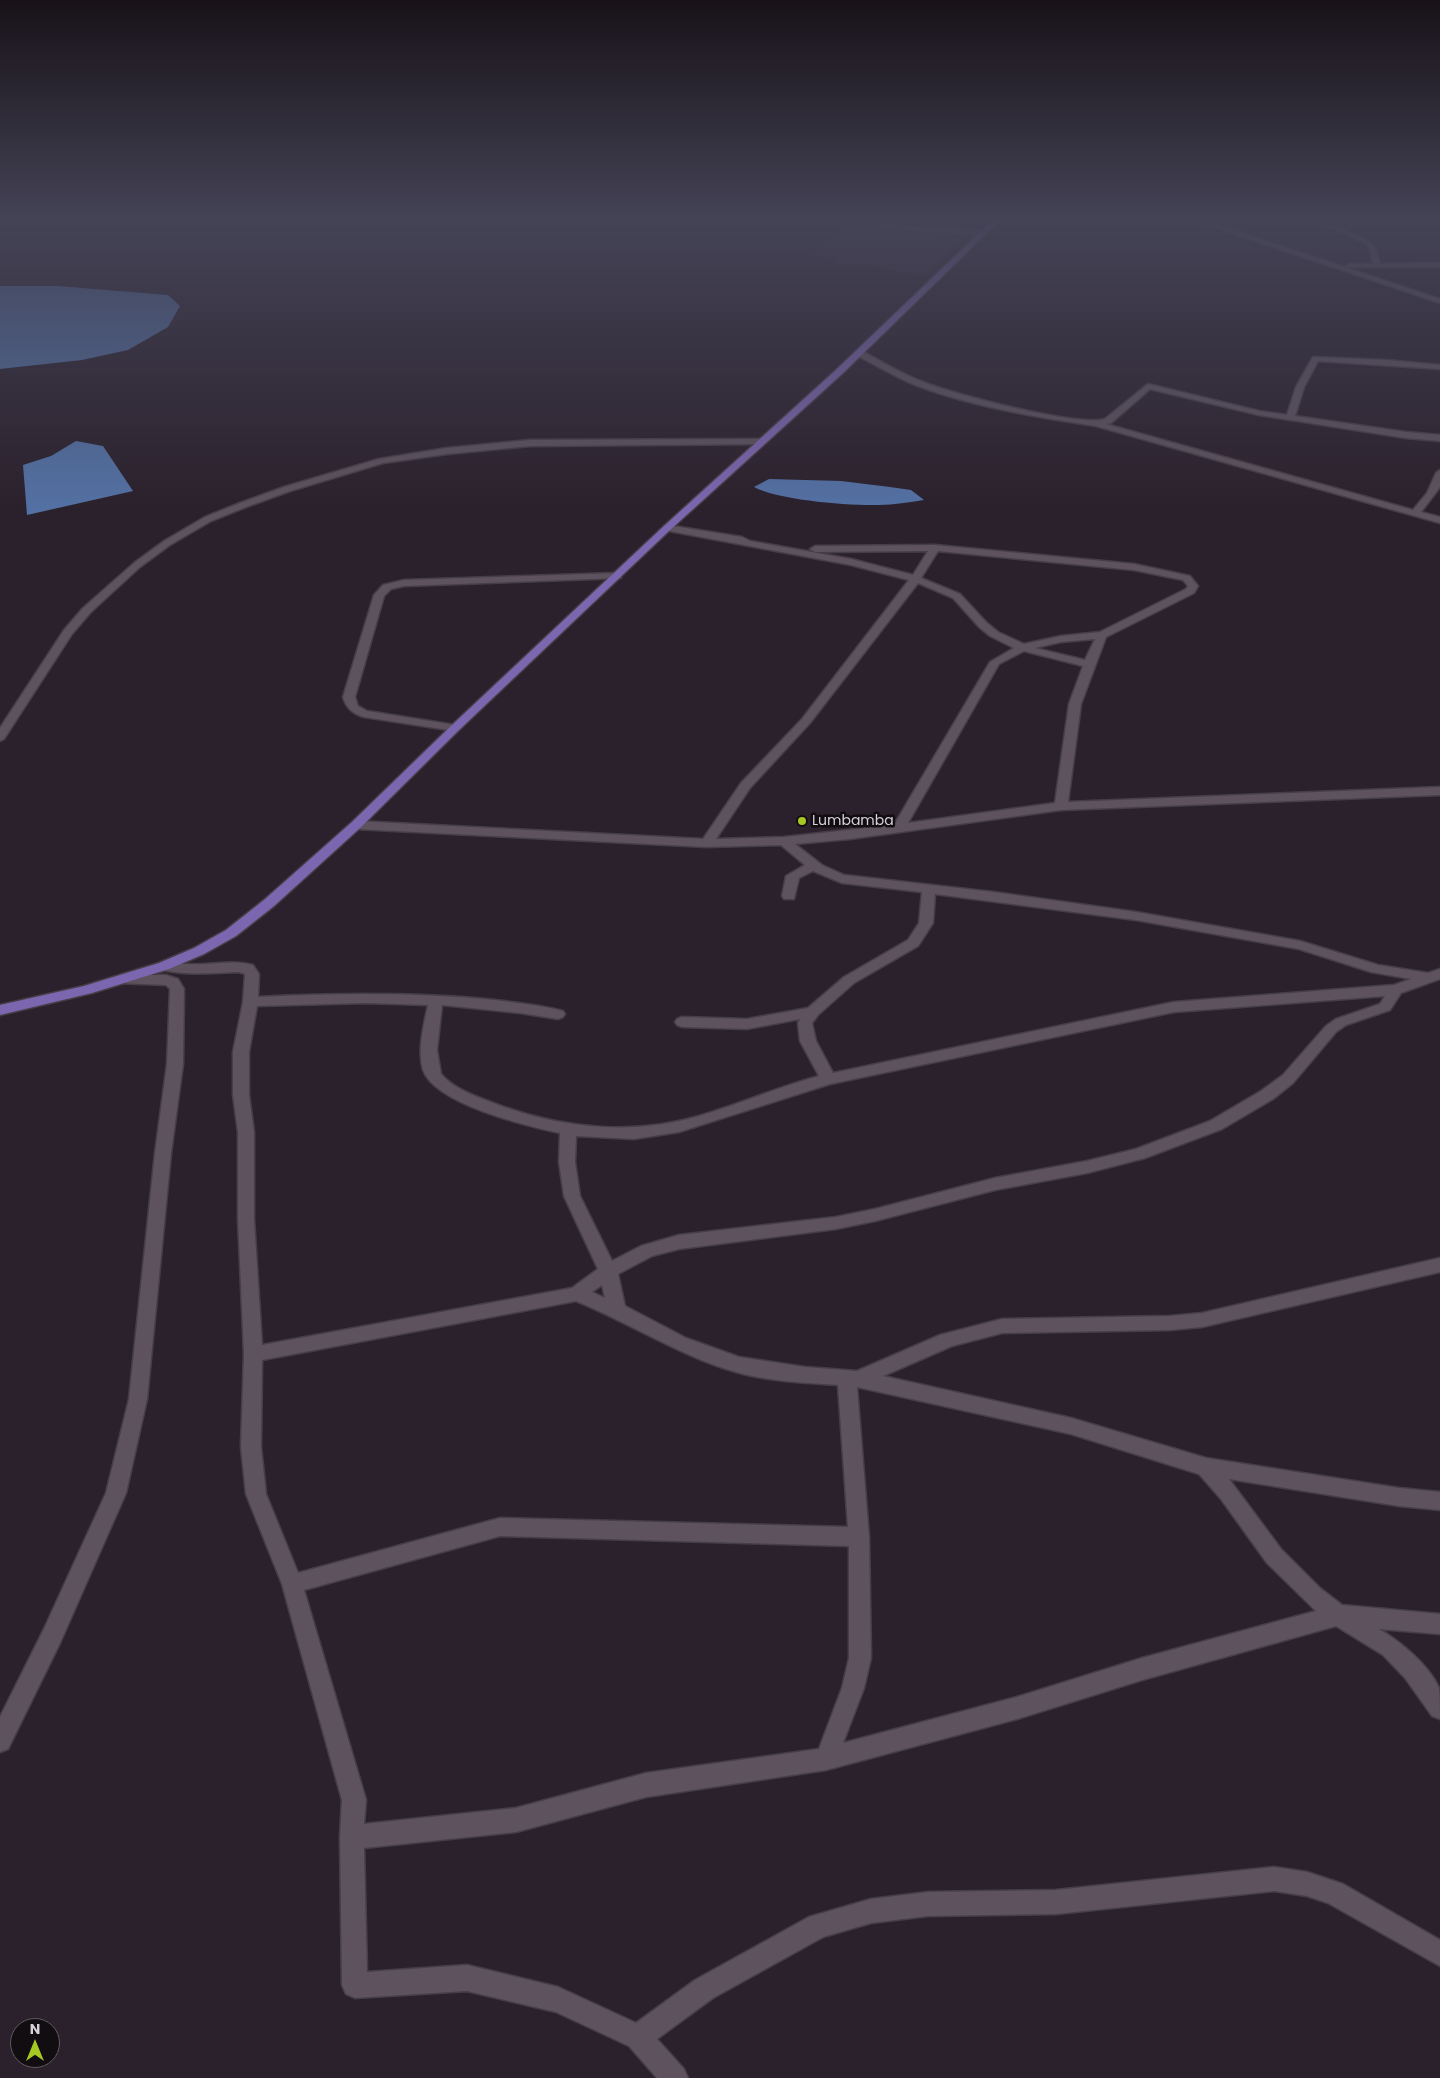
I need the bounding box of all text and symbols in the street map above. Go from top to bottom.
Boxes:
place label: Lumbamba [812,813,894,829]
marker: Lumbamba [796,815,808,827]
north arrow [10,2018,60,2068]
text: N [30,2019,40,2039]

